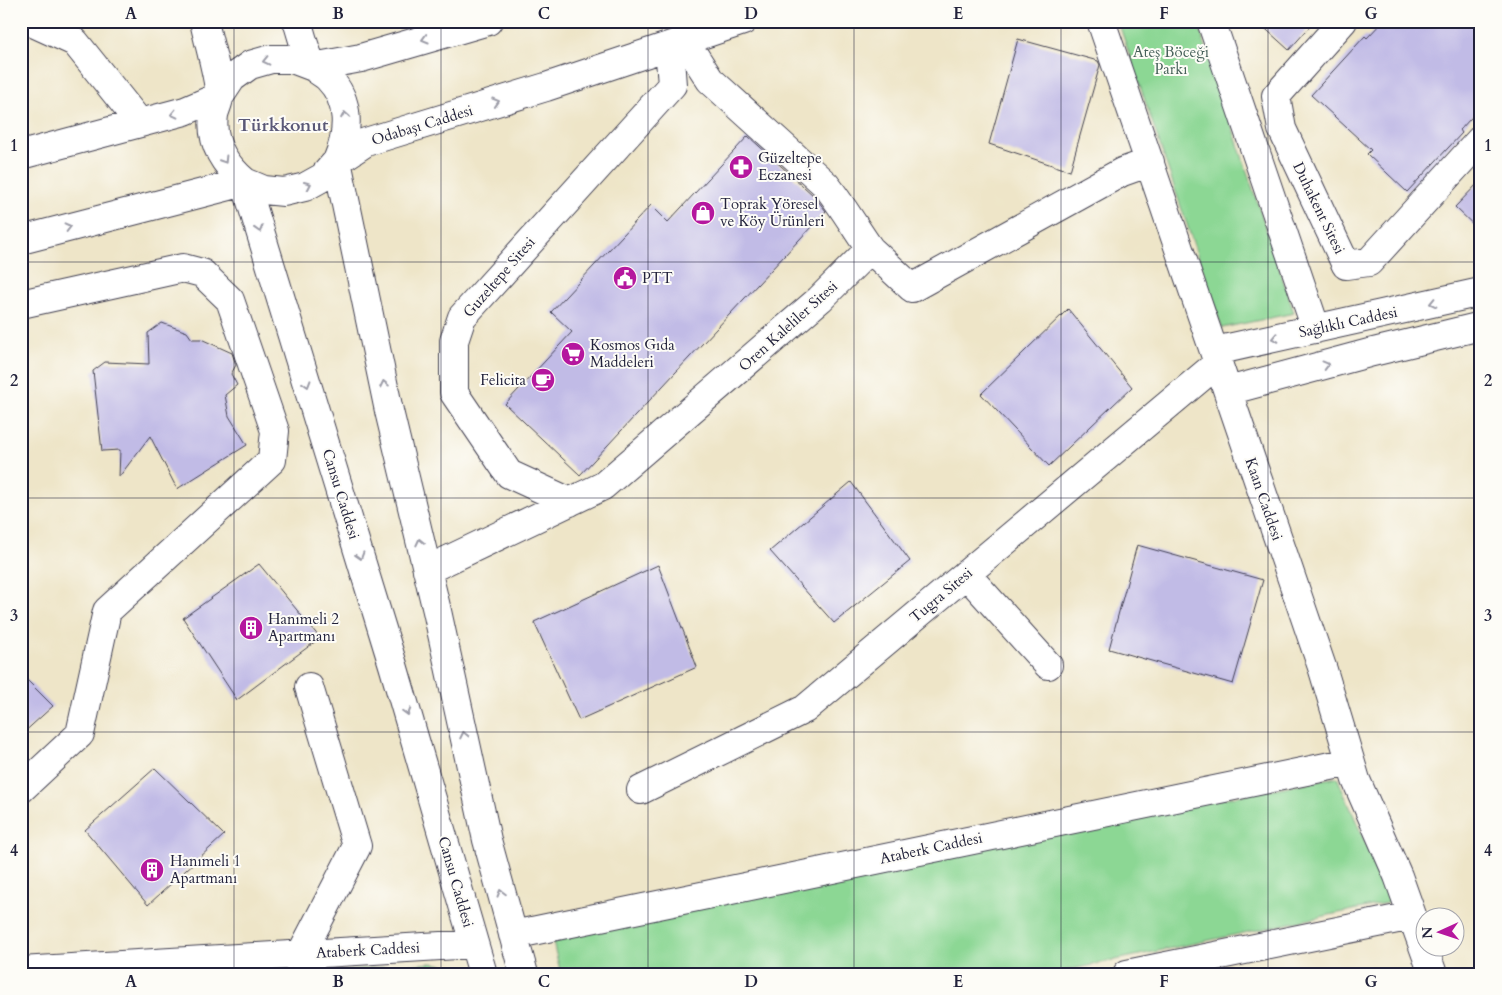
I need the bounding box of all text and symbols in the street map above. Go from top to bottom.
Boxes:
text: A [125,3,137,25]
text: B [332,3,344,25]
text: C [538,3,550,25]
text: D [744,3,758,25]
text: E [953,3,963,25]
text: F [1159,3,1169,25]
text: G [1364,3,1378,25]
one-way arrow [421,34,429,44]
park label: Ateş Böceği Parkı [1133,42,1209,79]
one-way arrow [261,55,270,66]
one-way arrow [491,98,500,108]
street label: Odabaşı Caddesi [369,100,475,150]
one-way arrow [170,108,179,119]
one-way arrow [341,110,351,119]
district label: Türkkonut [238,113,329,138]
text: 1 [10,135,18,157]
text: 1 [1484,135,1492,157]
place label: Güzeltepe Eczanesi [758,148,822,185]
one-way arrow [217,154,227,163]
pharmacy icon: Güzeltepe Eczanesi [728,154,754,180]
street label: Duhakent Sitesi [1288,159,1350,257]
one-way arrow [303,180,312,191]
place label: Toprak Yöresel ve Köy Ürünleri [720,194,824,231]
shop icon: Toprak Yöresel ve Köy Ürünleri [690,200,716,226]
one-way arrow [64,223,72,233]
one-way arrow [253,224,263,232]
street label: Guzeltepe Sitesi [459,233,539,321]
public building icon: PTT [612,265,638,291]
place label: PTT [642,268,673,288]
street label: Oren Kaleliler Sitesi [734,276,842,376]
one-way arrow [1429,297,1438,308]
street label: Sağlıklı Caddesi [1297,302,1399,342]
one-way arrow [1270,332,1279,343]
place label: Kosmos Gıda Maddeleri [590,335,675,372]
supermarket icon: Kosmos Gıda Maddeleri [560,341,586,367]
one-way arrow [1321,360,1329,370]
cafe icon: Felicita [530,367,556,393]
text: 2 [10,370,18,392]
place label: Felicita [480,370,527,390]
text: 2 [1484,370,1492,392]
one-way arrow [301,379,311,388]
one-way arrow [379,380,389,389]
street label: Cansu Caddesi [318,446,364,542]
street label: Kaan Caddesi [1240,455,1288,543]
one-way arrow [415,538,426,547]
one-way arrow [354,551,364,560]
street label: Tugra Sitesi [905,563,977,627]
text: 3 [10,605,18,627]
text: 3 [1484,605,1492,627]
place label: Hanımeli 2 Apartmanı [268,609,339,646]
building icon: Hanımeli 2 Apartmanı [238,615,264,641]
one-way arrow [401,707,412,716]
one-way arrow [459,731,470,740]
street label: Ataberk Caddesi [878,827,984,869]
street label: Cansu Caddesi [433,834,479,930]
text: 4 [10,840,18,862]
text: 4 [1484,840,1492,862]
place label: Hanımeli 1 Apartmanı [170,851,241,888]
building icon: Hanımeli 1 Apartmanı [139,857,165,883]
one-way arrow [497,890,507,898]
north arrow [1414,908,1464,958]
text: N [1418,926,1437,939]
street label: Ataberk Caddesi [315,937,421,963]
text: A [125,971,137,993]
text: B [332,971,344,993]
text: C [538,971,550,993]
text: D [744,971,758,993]
text: E [953,971,963,993]
text: F [1159,971,1169,993]
text: G [1364,971,1378,993]

